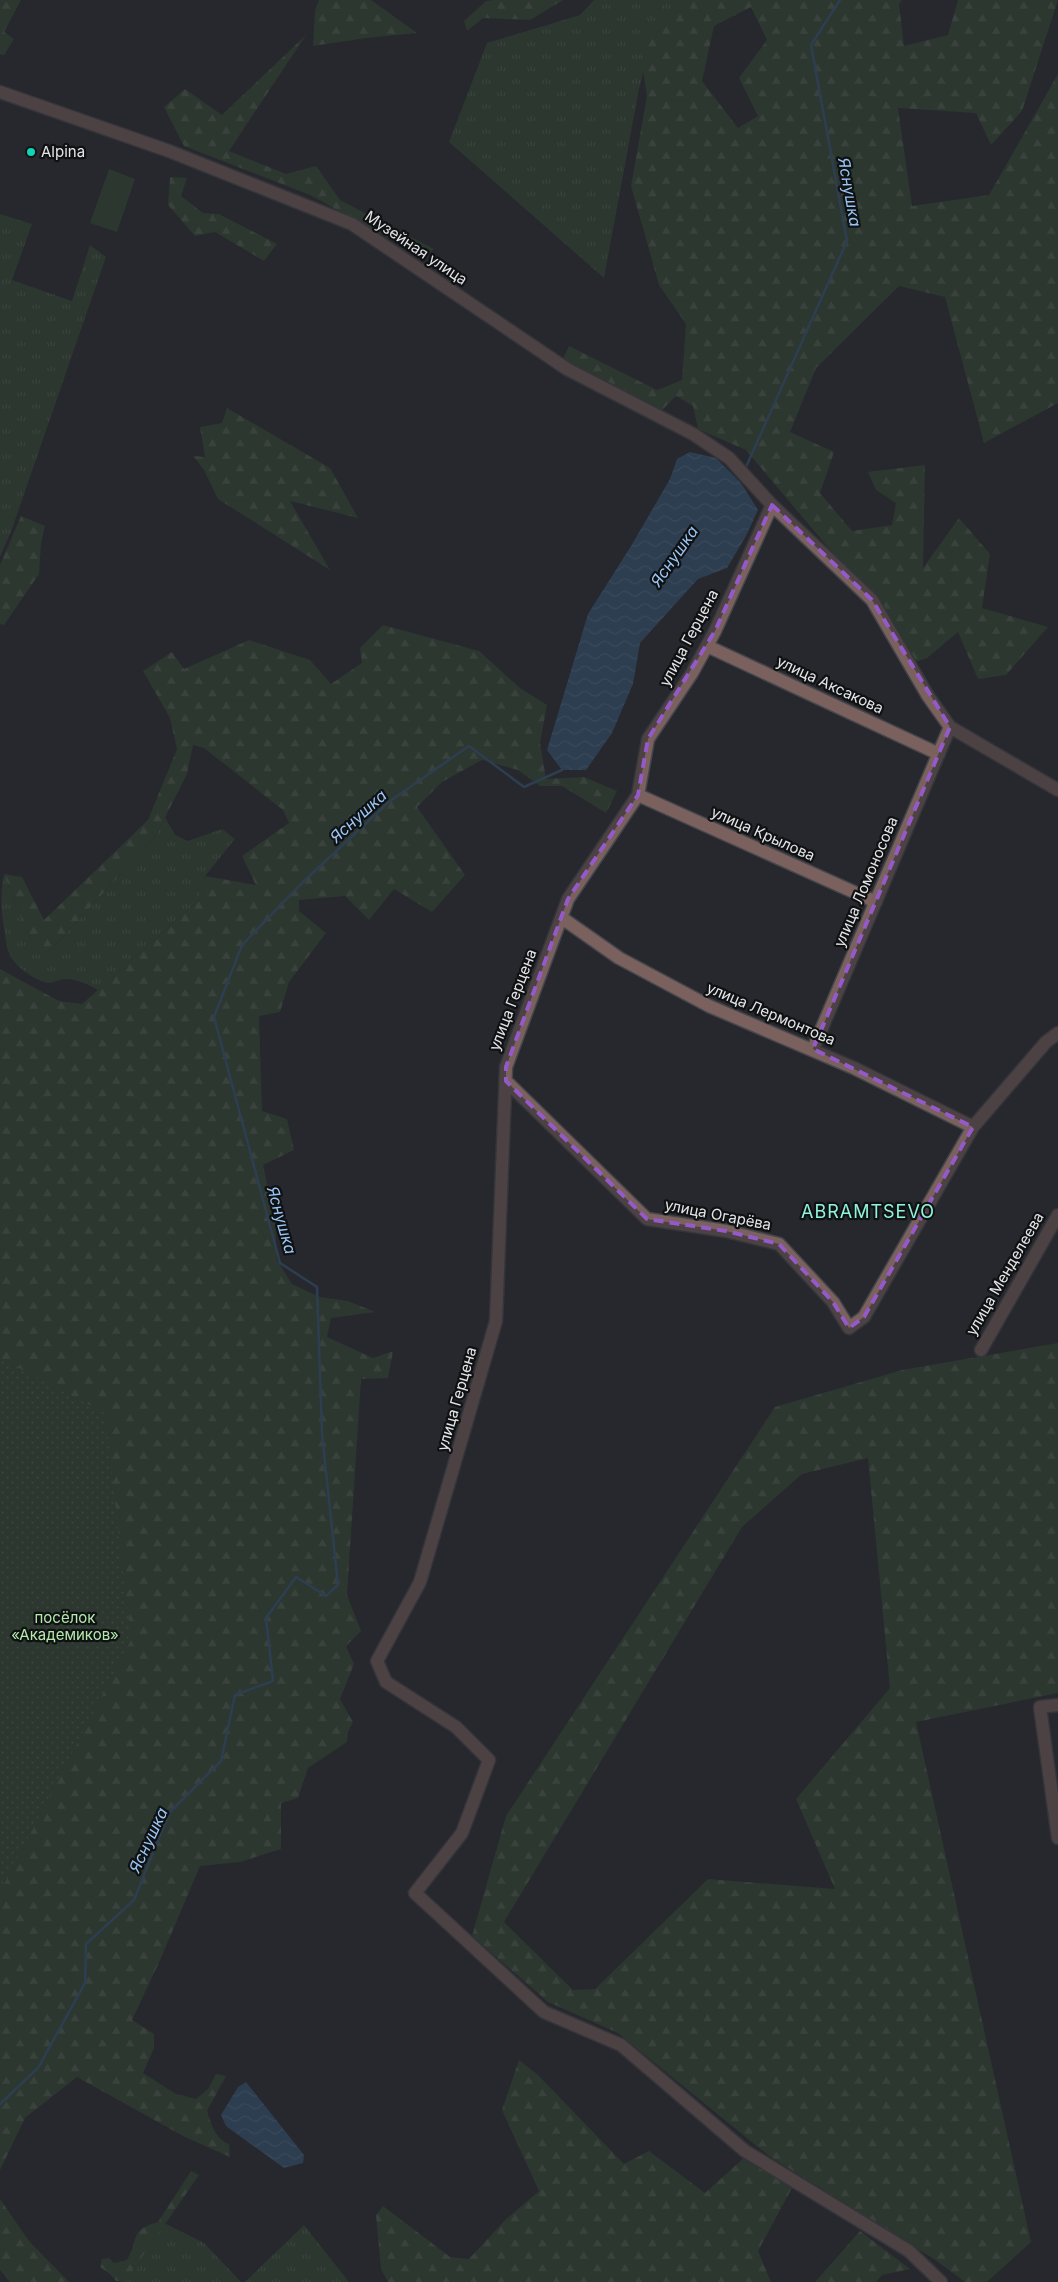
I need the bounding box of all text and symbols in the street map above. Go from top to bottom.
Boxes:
place label: Alpina [41,142,85,161]
marker: Alpina [25,146,37,158]
water label: Яснушка [834,155,866,228]
street label: Музейная улица [362,206,471,289]
water label: Яснушка [645,522,702,591]
street label: улица Герцена [655,586,722,690]
street label: улица Аксакова [774,651,887,718]
water label: Яснушка [325,785,391,847]
street label: улица Крылова [708,802,818,865]
street label: улица Ломоносова [829,814,902,950]
street label: улица Герцена [484,946,541,1053]
street label: улица Лермонтова [704,978,838,1049]
water label: Яснушка [263,1183,301,1256]
street label: улица Огарёва [663,1195,773,1234]
district label: ABRAMTSEVO [801,1201,935,1222]
street label: улица Менделеева [962,1209,1048,1339]
street label: улица Герцена [433,1345,480,1453]
park label: посёлок «Академиков» [11,1608,119,1644]
water label: Яснушка [124,1804,172,1877]

